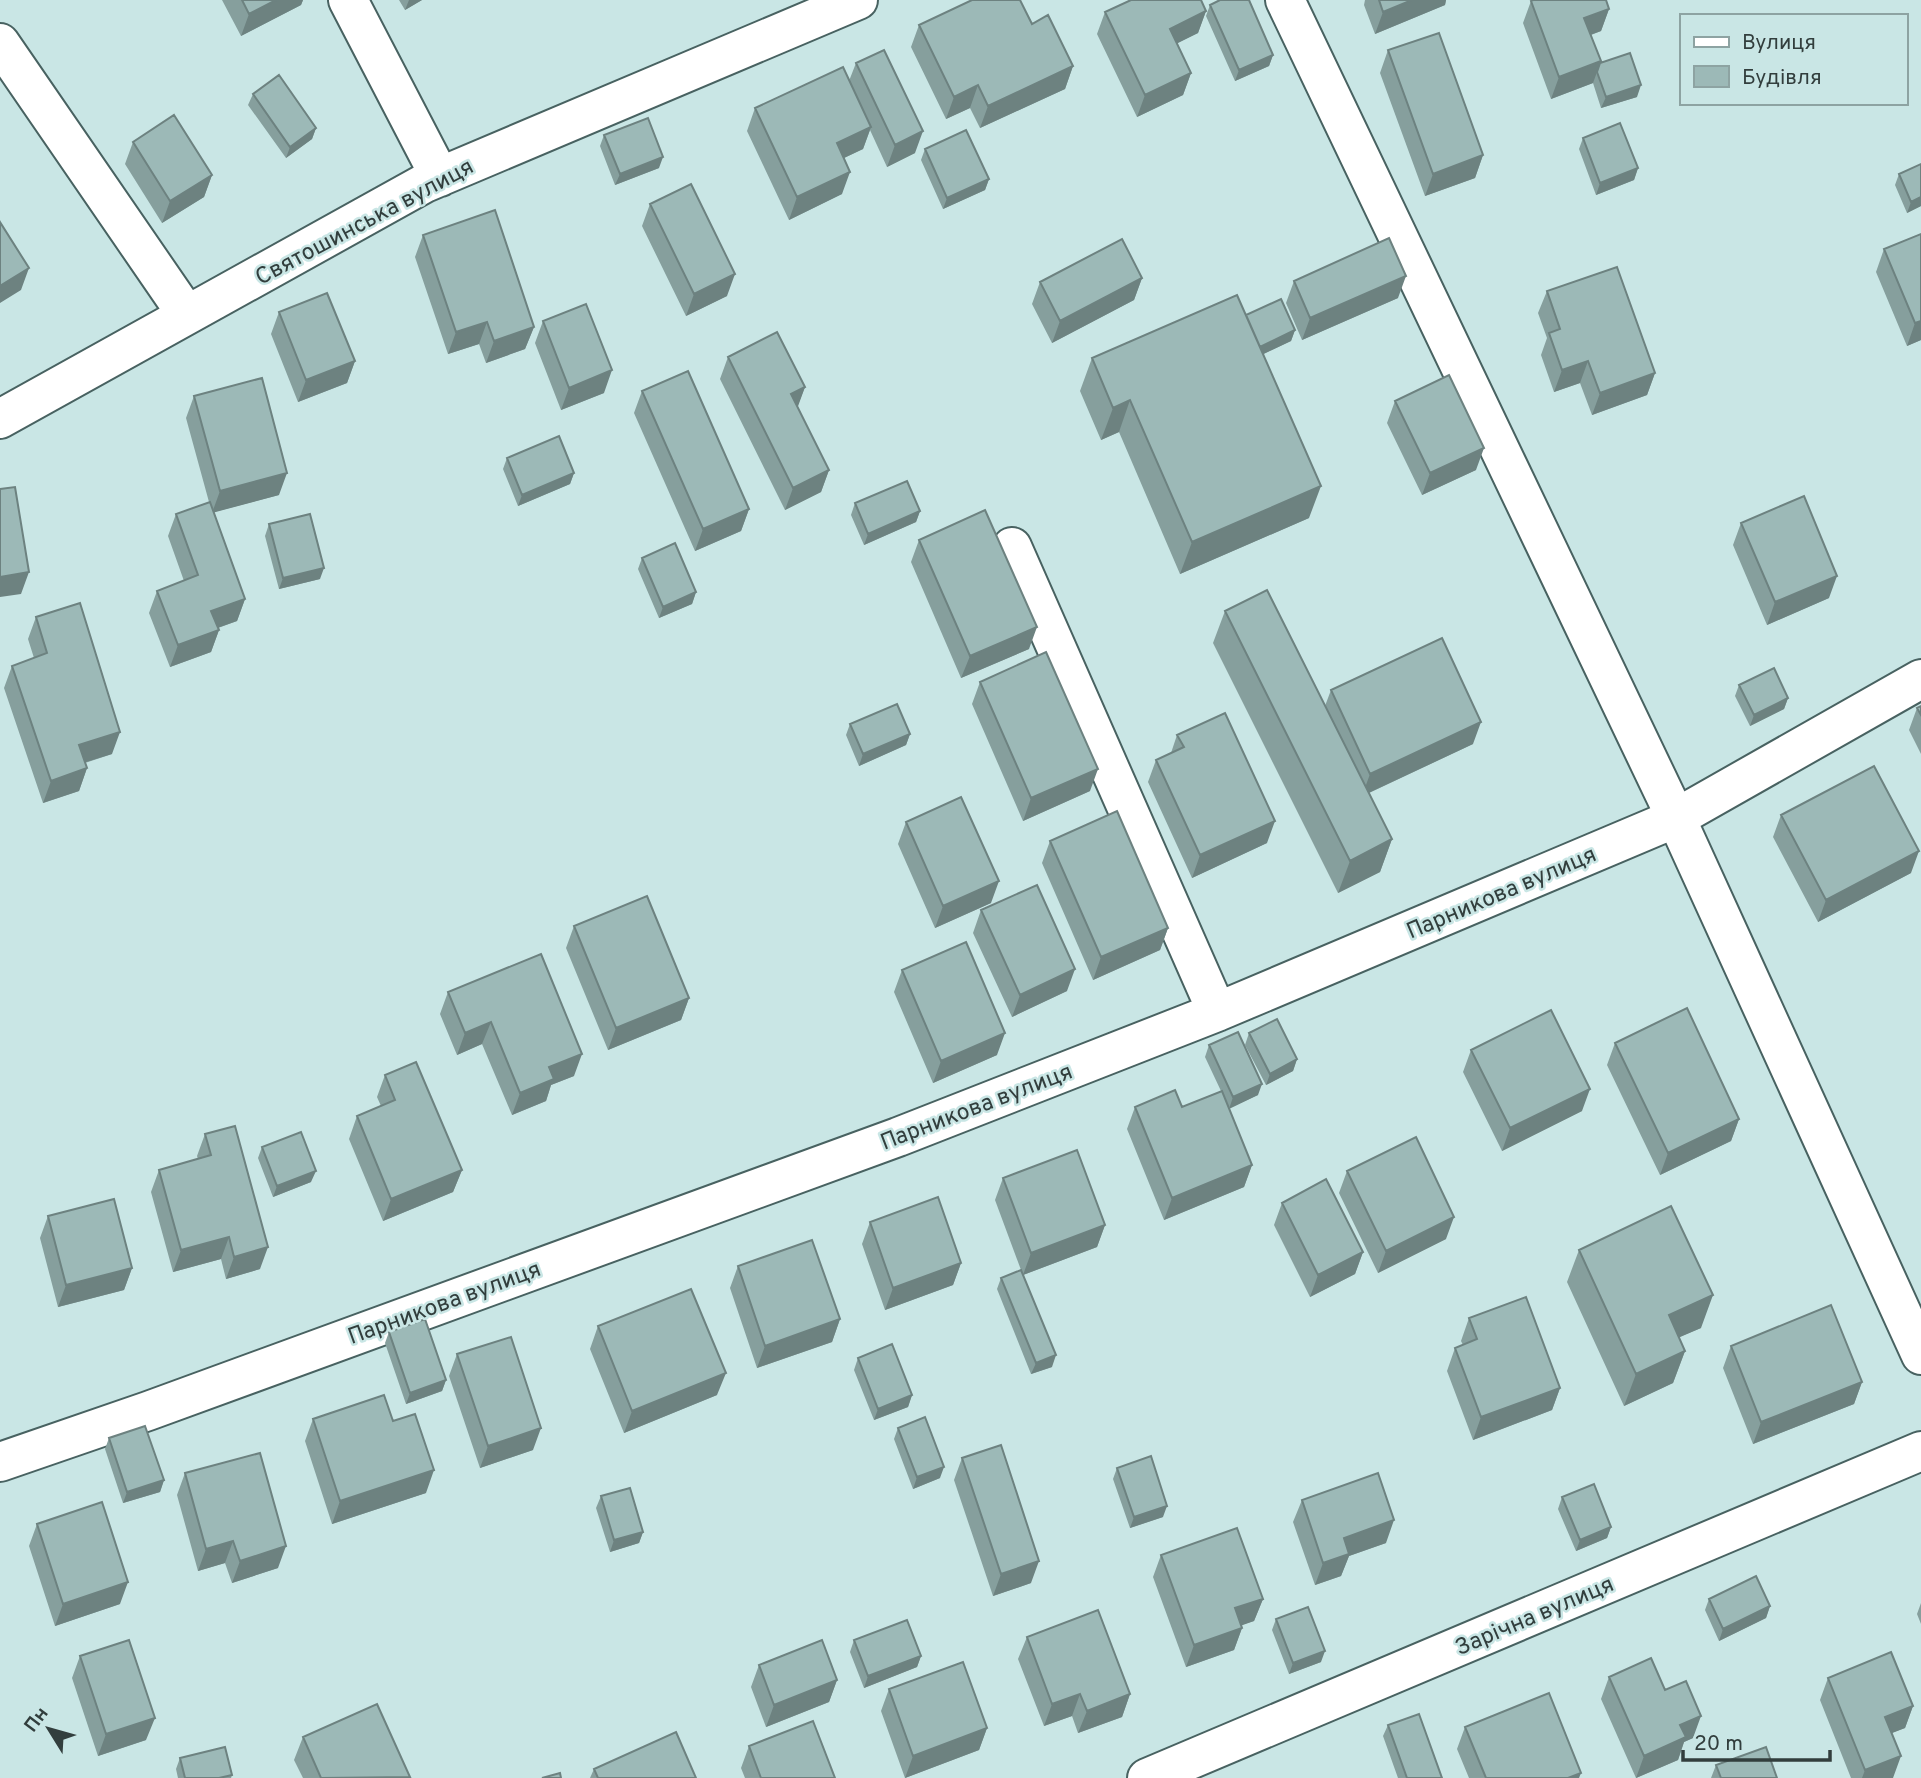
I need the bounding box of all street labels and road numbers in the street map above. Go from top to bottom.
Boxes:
street label: Святошинська вулиця [251,153,479,293]
street label: Парникова вулиця [1403,841,1601,947]
street label: Парникова вулиця [877,1058,1077,1158]
street label: Парникова вулиця [344,1256,545,1353]
street label: Зарічна вулиця [1451,1571,1619,1664]

